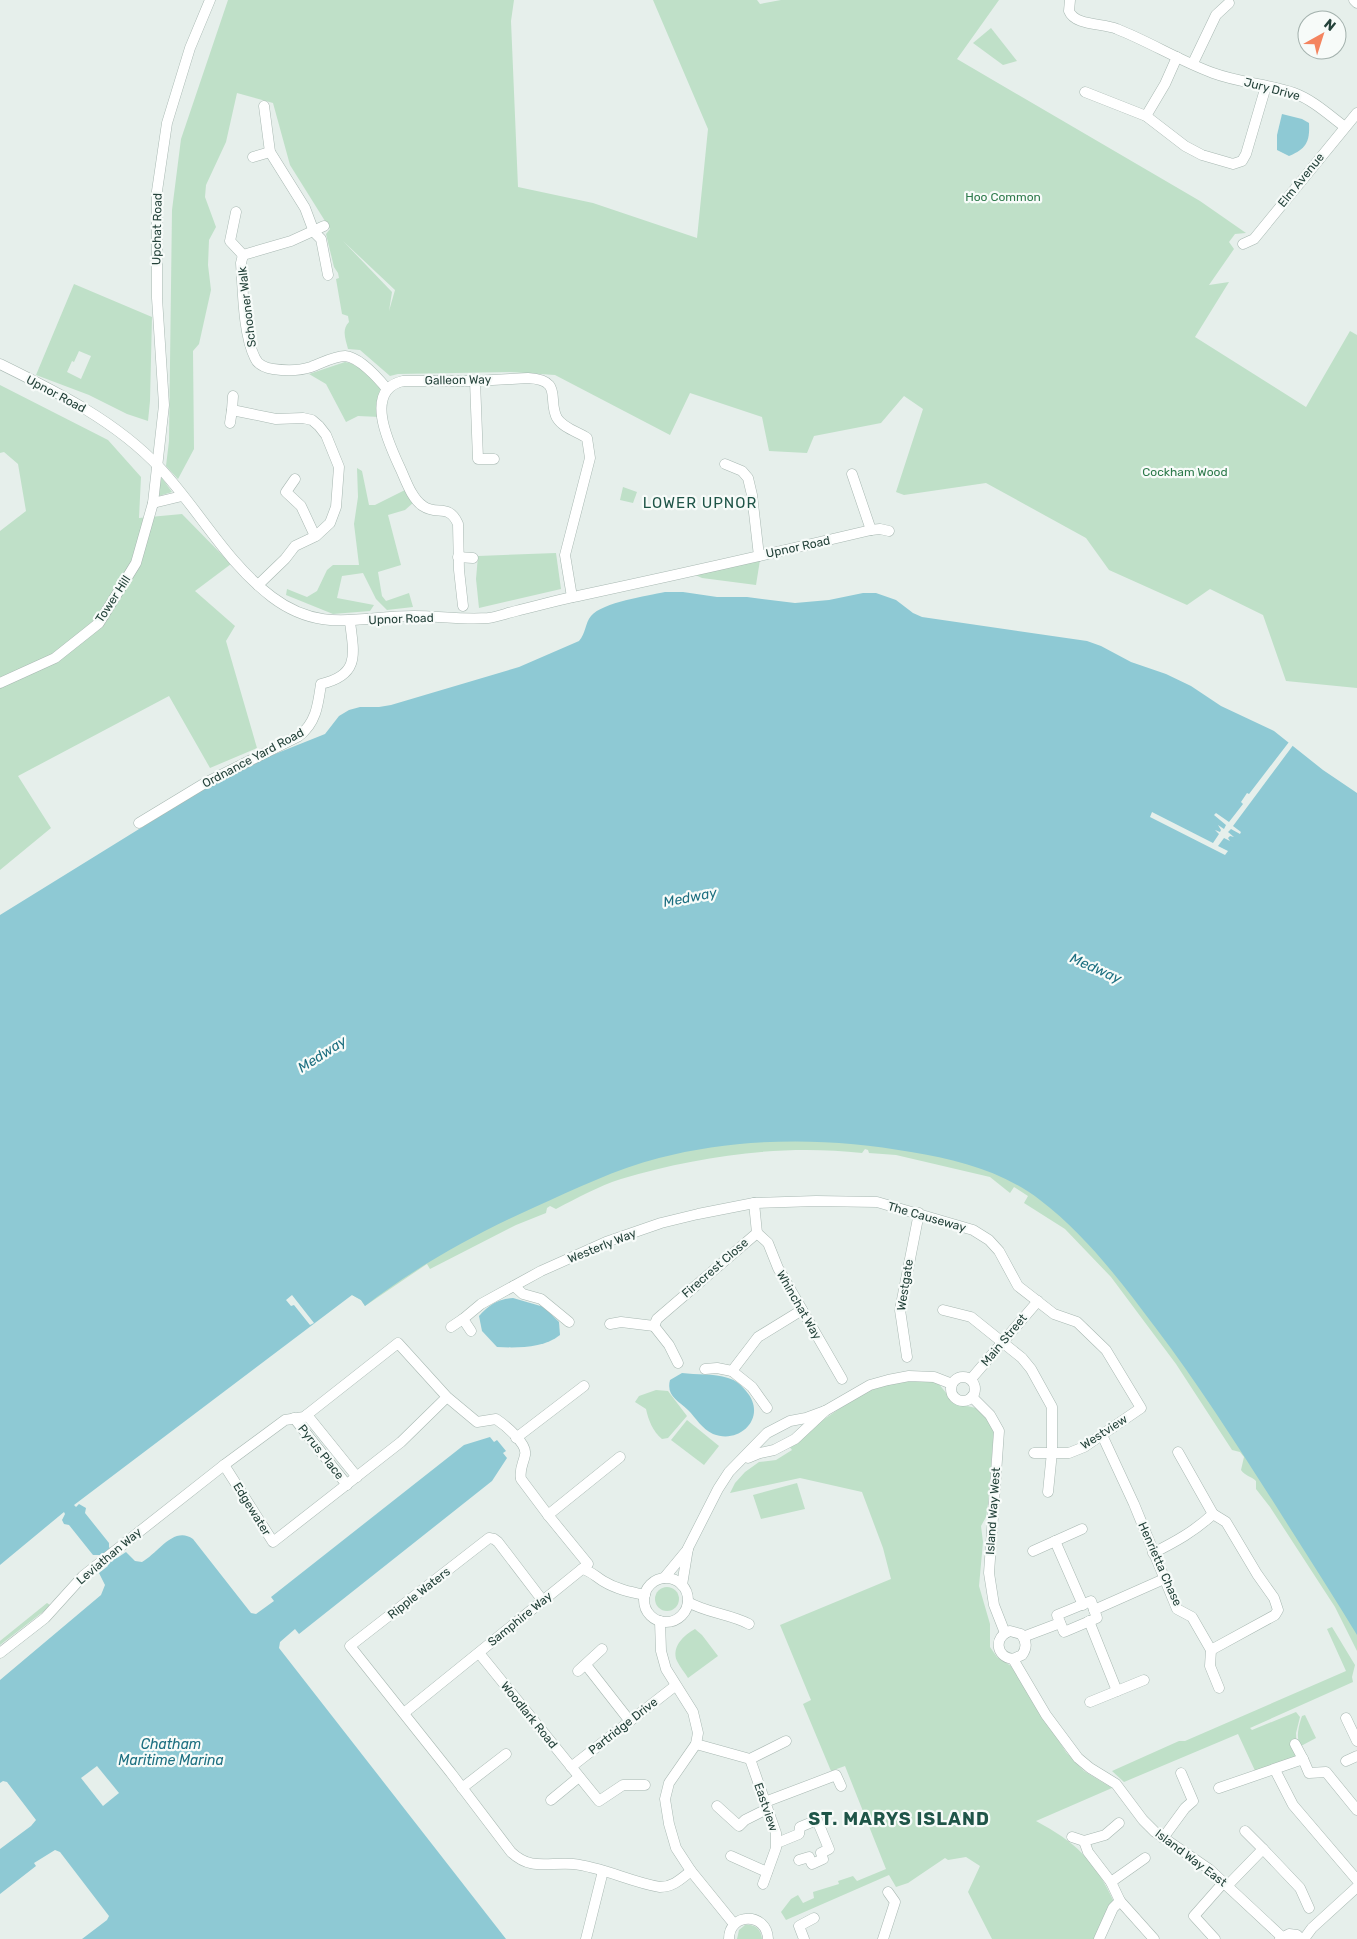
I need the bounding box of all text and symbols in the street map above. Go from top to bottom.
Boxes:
north arrow [1297,10,1347,60]
text: N [1321,16,1339,35]
street label: Jury Drive [1242,75,1302,103]
street label: Elm Avenue [1275,150,1327,210]
park label: Hoo Common [965,190,1041,204]
street label: Upchat Road [149,193,165,265]
street label: Schooner Walk [235,265,259,348]
street label: Upnor Road [24,372,88,416]
street label: Galleon Way [425,372,492,388]
park label: Cockham Wood [1142,465,1228,479]
district label: LOWER UPNOR [643,494,757,512]
street label: Upnor Road [765,533,831,561]
street label: Tower Hill [93,573,133,625]
street label: Upnor Road [368,611,434,627]
street label: Ordnance Yard Road [200,725,306,791]
water label: Medway [662,884,720,911]
water label: Medway [1067,950,1125,988]
water label: Medway [295,1032,351,1076]
street label: The Causeway [886,1199,968,1235]
street label: Westerly Way [566,1226,639,1266]
street label: Firecrest Close [679,1235,751,1301]
street label: Westgate [894,1258,916,1312]
street label: Whinchat Way [774,1268,825,1342]
street label: Main Street [978,1311,1030,1369]
street label: Westview [1078,1412,1130,1452]
street label: Pyrus Place [295,1422,347,1482]
street label: Island Way West [983,1466,1003,1555]
street label: Edgewater [230,1480,274,1539]
street label: Henrietta Chase [1135,1520,1185,1608]
street label: Leviathan Way [74,1525,145,1587]
street label: Ripple Waters [385,1564,453,1622]
street label: Samphire Way [485,1589,555,1649]
street label: Woodlark Road [498,1679,560,1751]
street label: Partridge Drive [586,1695,661,1757]
water label: Chatham Maritime Marina [118,1736,224,1769]
street label: Eastview [751,1781,781,1833]
district label: ST. MARYS ISLAND [808,1808,990,1830]
street label: Island Way East [1152,1827,1230,1890]

